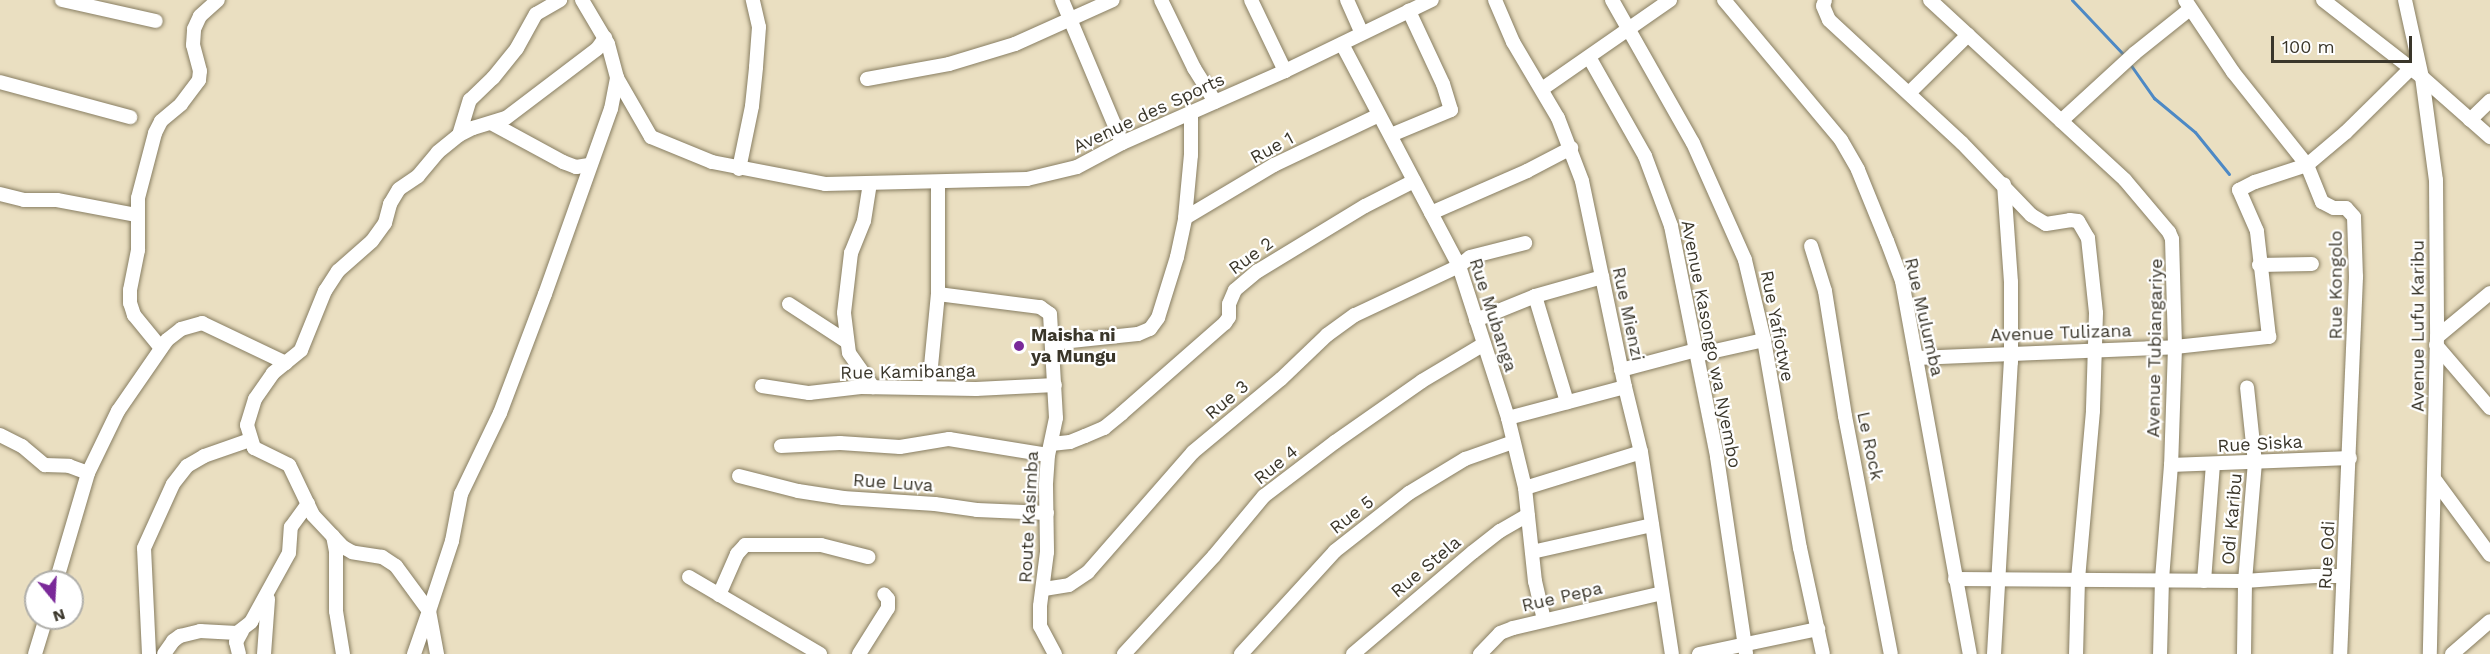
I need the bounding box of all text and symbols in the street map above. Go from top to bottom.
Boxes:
scale bar [2274,24,2415,62]
text: 100 m [2282,36,2335,57]
street label: Avenue des Sports [1070,68,1228,158]
street label: Rue 1 [1246,127,1298,169]
street label: Avenue Kasongo wa Nyembo [1676,218,1746,470]
street label: Rue Kongolo [2325,230,2347,340]
street label: Rue 2 [1224,233,1278,279]
street label: Avenue Lufu Karibu [2407,240,2429,412]
street label: Rue Mubanga [1464,255,1522,375]
street label: Rue Mulumba [1900,256,1948,378]
street label: Avenue Tubiangariye [2143,258,2167,438]
street label: Rue Mienzi [1608,265,1648,363]
street label: Rue Yafiotwe [1756,268,1798,384]
street label: Avenue Tulizana [1990,320,2132,346]
place label: Maisha ni ya Mungu [1031,325,1116,368]
marker: Maisha ni ya Mungu [1012,339,1026,353]
street label: Rue Kamibanga [840,360,976,384]
street label: Rue 3 [1201,376,1253,424]
street label: Le Rock [1852,410,1888,482]
street label: Rue Siska [2217,431,2303,457]
street label: Rue 4 [1250,441,1302,489]
street label: Route Kasimba [1015,450,1043,584]
street label: Rue Luva [852,469,934,497]
street label: Odi Karibu [2217,472,2247,566]
street label: Rue 5 [1326,491,1378,539]
street label: Rue Odi [2314,520,2340,590]
street label: Rue Stela [1387,532,1465,602]
north arrow [24,570,84,630]
street label: Rue Pepa [1520,577,1604,617]
text: N [51,605,68,627]

